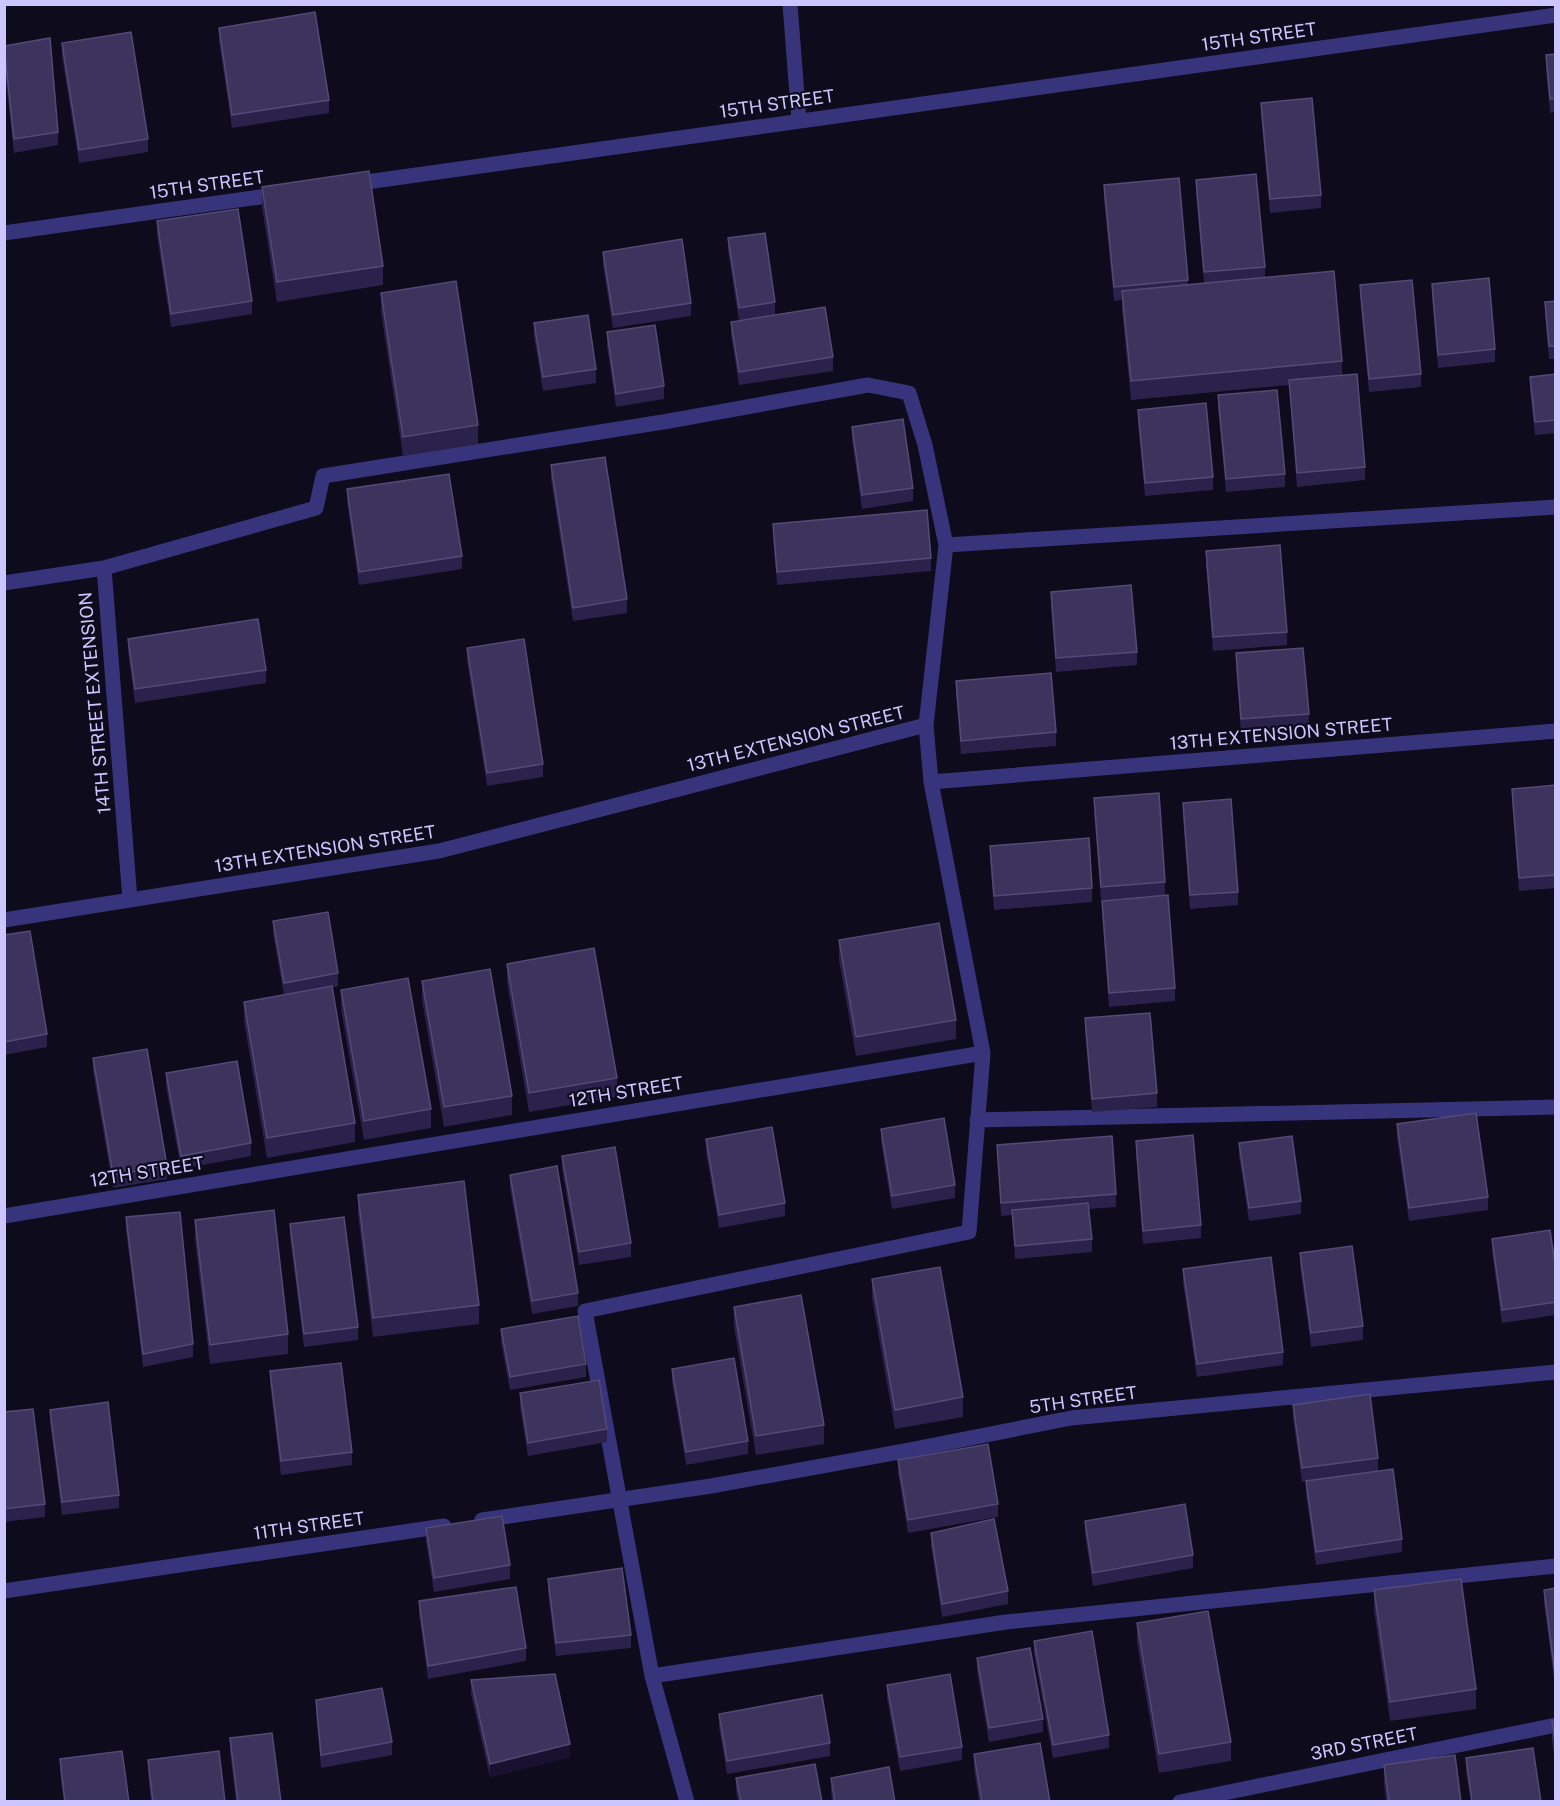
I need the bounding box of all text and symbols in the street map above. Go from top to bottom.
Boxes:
street label: 15TH STREET [1200,18,1318,55]
street label: 15TH STREET [718,85,836,122]
street label: 15TH STREET [148,166,266,203]
street label: 14TH STREET EXTENSION [74,591,115,815]
street label: 13TH EXTENSION STREET [685,701,907,776]
street label: 13TH EXTENSION STREET [1169,713,1393,754]
street label: 13TH EXTENSION STREET [213,821,437,876]
street label: 12TH STREET [567,1072,685,1111]
street label: 12TH STREET [88,1152,206,1191]
street label: 5TH STREET [1028,1382,1138,1417]
street label: 11TH STREET [252,1507,366,1544]
street label: 3RD STREET [1309,1723,1419,1764]

